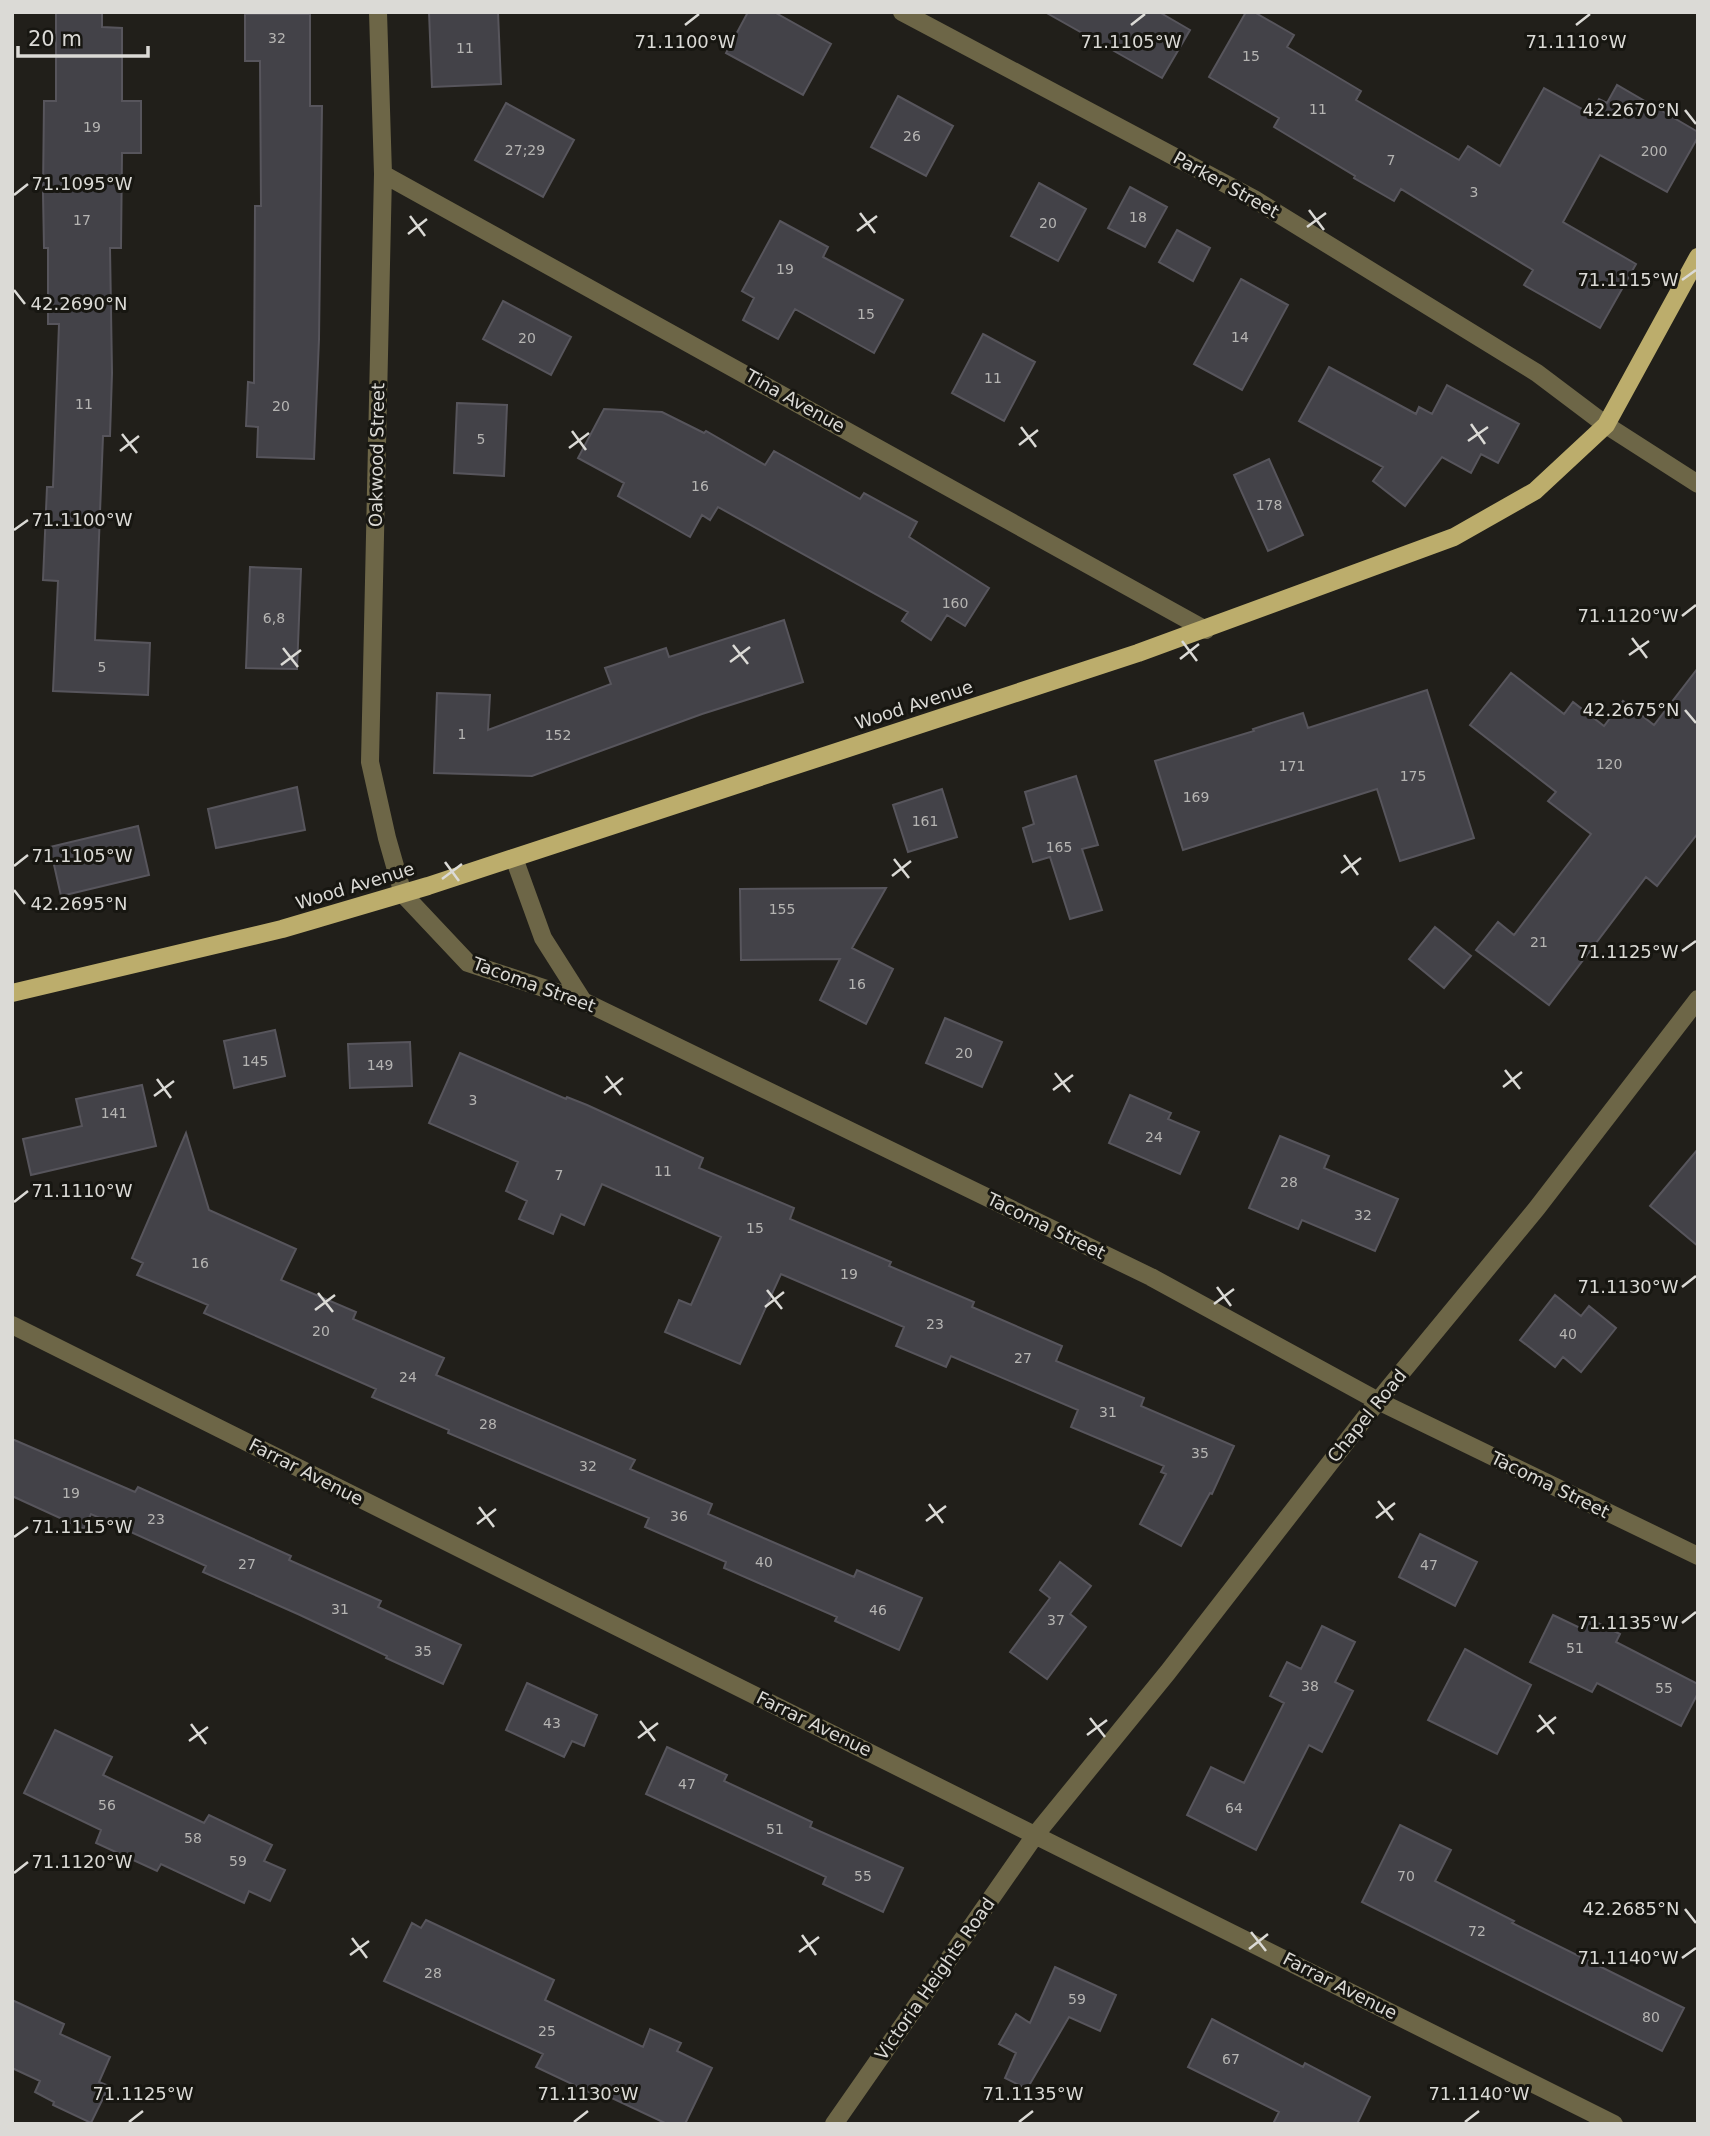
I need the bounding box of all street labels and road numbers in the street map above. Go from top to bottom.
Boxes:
street label: Parker Street [1170,147,1283,222]
street label: Tina Avenue [741,364,849,437]
street label: Oakwood Street [365,383,388,527]
street label: Wood Avenue [852,676,975,733]
street label: Wood Avenue [293,858,417,914]
street label: Tacoma Street [469,952,598,1016]
street label: Tacoma Street [983,1187,1109,1263]
street label: Chapel Road [1323,1365,1410,1466]
street label: Farrar Avenue [246,1434,367,1509]
street label: Tacoma Street [1487,1446,1613,1522]
street label: Farrar Avenue [753,1687,875,1760]
street label: Victoria Heights Road [870,1893,999,2064]
street label: Farrar Avenue [1280,1948,1401,2023]

